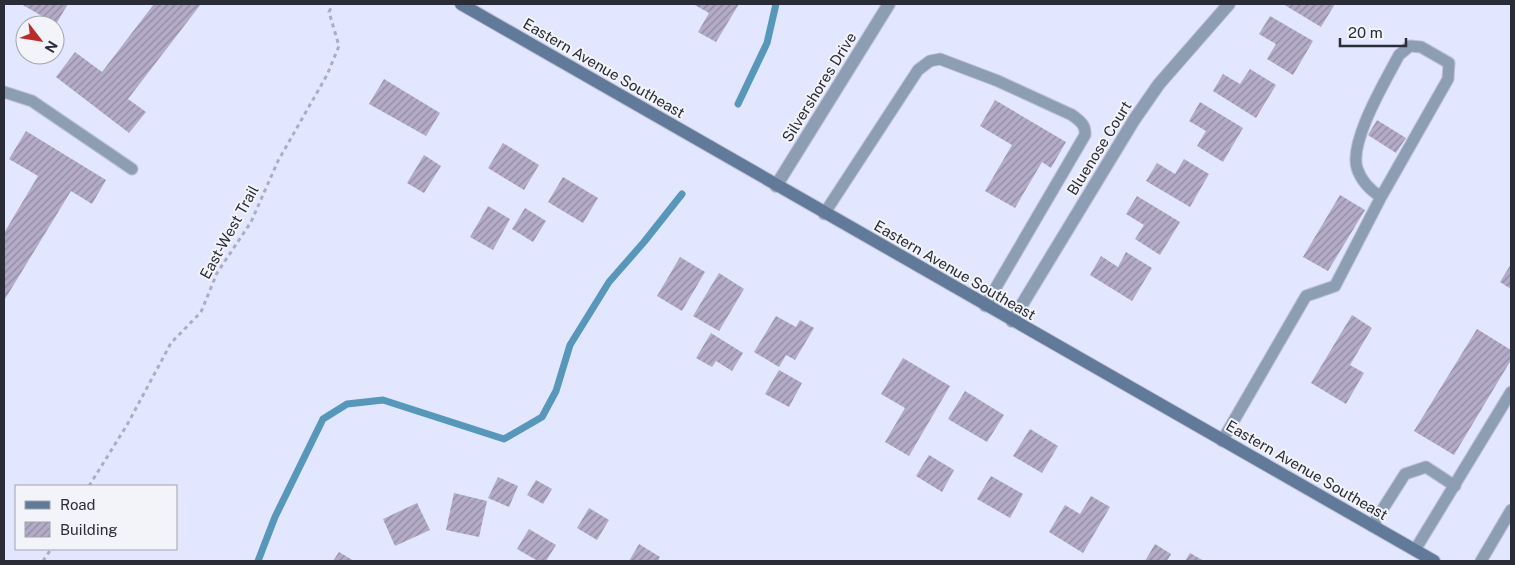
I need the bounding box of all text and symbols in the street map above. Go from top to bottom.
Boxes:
north arrow [15,15,65,65]
street label: Eastern Avenue Southeast [520,15,688,121]
scale bar [1340,15,1406,47]
text: 20 m [1348,24,1383,41]
street label: Silvershores Drive [778,29,860,145]
text: N [41,38,61,56]
street label: Bluenose Court [1063,98,1135,198]
street label: East-West Trail [196,182,262,282]
street label: Eastern Avenue Southeast [871,217,1039,323]
street label: Eastern Avenue Southeast [1223,417,1391,523]
legend [15,485,178,550]
text: Road [60,496,96,513]
text: Building [60,521,118,538]

